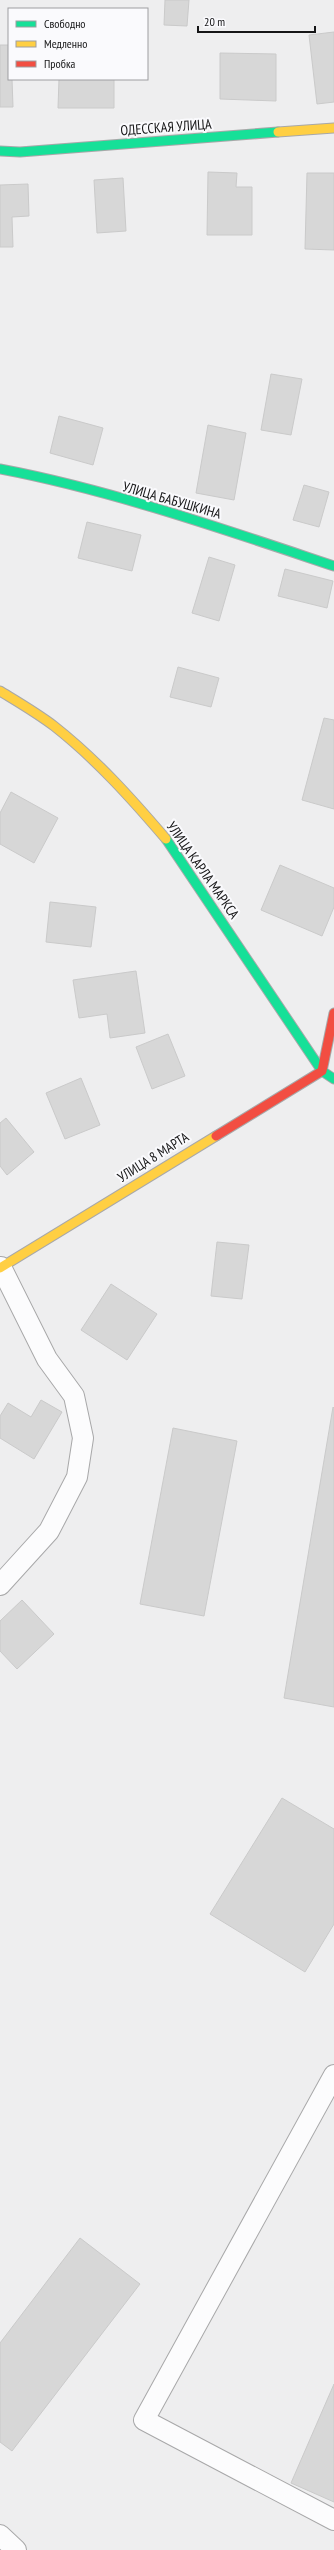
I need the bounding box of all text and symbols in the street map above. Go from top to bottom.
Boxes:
legend [8,8,148,80]
scale bar [198,8,315,34]
text: 20 m [204,14,225,29]
text: Свободно [44,16,86,31]
text: Медленно [44,36,87,51]
text: Пробка [44,56,76,71]
street label: ОДЕССКАЯ УЛИЦА [120,115,212,139]
street label: УЛИЦА БАБУШКИНА [121,477,224,523]
street label: УЛИЦА КАРЛА МАРКСА [163,818,243,922]
street label: УЛИЦА 8 МАРТА [114,1128,192,1186]

